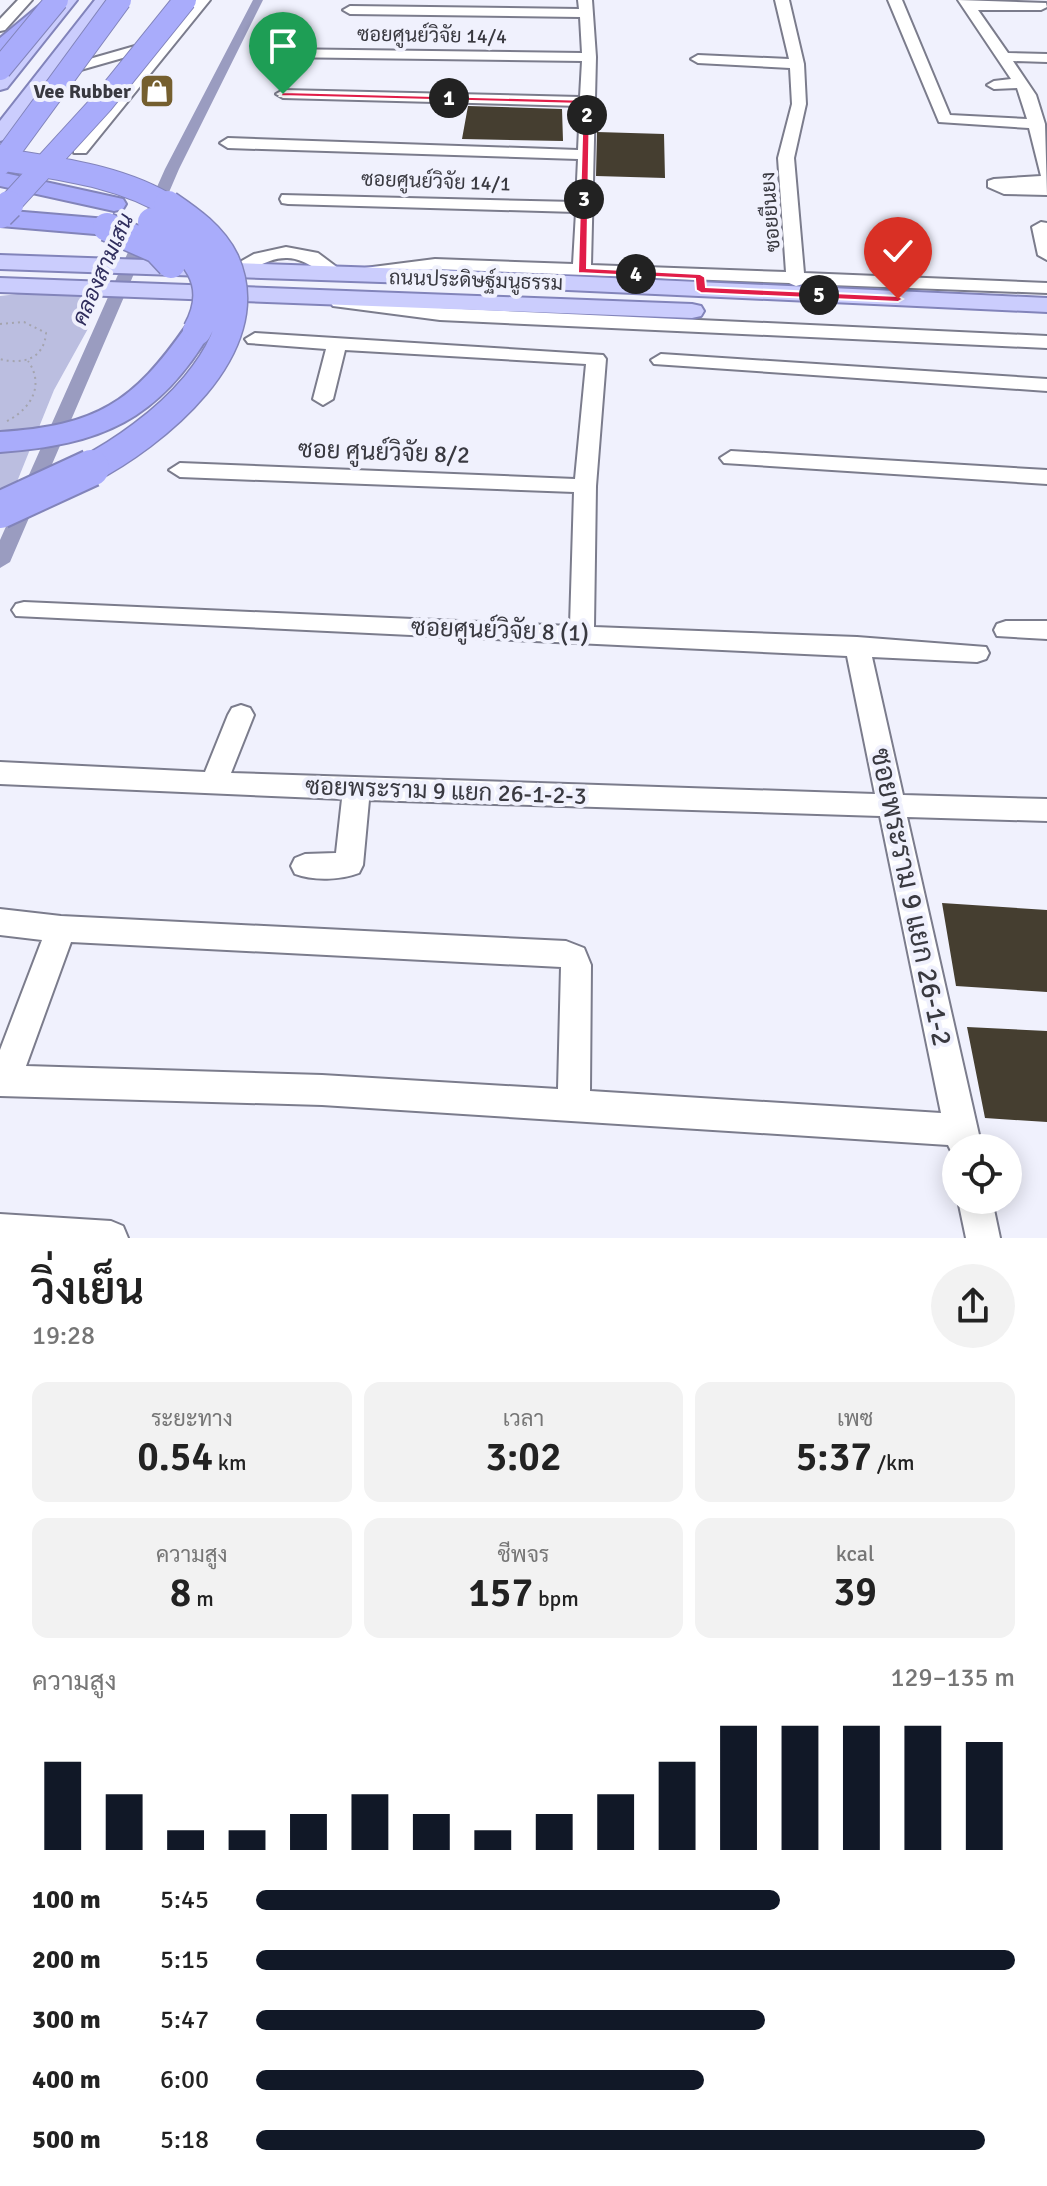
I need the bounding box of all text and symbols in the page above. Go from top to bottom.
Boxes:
pin [249,12,317,94]
street label: ซอยศูนย์วิจัย 14/4 [357,20,507,51]
icon: arrive [261,24,305,68]
shop icon: Vee Rubber [138,72,176,110]
pin: 1 [429,78,469,118]
place label: Vee Rubber [33,79,131,104]
text: 1 [443,84,455,111]
pin: 2 [567,95,607,135]
text: 2 [581,101,593,128]
street label: ซอยศูนย์วิจัย 14/1 [361,164,511,199]
street label: ซอยยืนยง [753,171,786,253]
pin: 3 [564,179,604,219]
text: 3 [578,185,590,212]
water label: คลองสามเสน [66,209,139,329]
pin [864,217,932,299]
icon: check [876,229,920,273]
pin: 4 [616,254,656,294]
text: 4 [630,260,642,287]
street label: ถนนประดิษฐ์มนูธรรม [388,263,564,298]
pin: 5 [799,275,839,315]
text: 5 [813,281,825,308]
street label: ซอย ศูนย์วิจัย 8/2 [297,433,471,472]
street label: ซอยศูนย์วิจัย 8 (1) [411,611,589,650]
street label: ซอยพระราม 9 แยก 26-1-2 [863,745,959,1049]
street label: ซอยพระราม 9 แยก 26-1-2-3 [305,771,587,811]
map controls [942,1134,1022,1214]
button: locate [942,1134,1022,1214]
text: วิ่งเย็น [32,1263,144,1317]
button: share [931,1264,1015,1348]
text: 19:28 [32,1320,95,1352]
text: ระยะทาง [151,1405,233,1432]
text: เวลา [503,1405,544,1432]
text: เพซ [837,1405,873,1432]
text: 0.54 [137,1432,213,1482]
text: 3:02 [485,1432,562,1482]
text: 5:37 [796,1432,872,1482]
text: km [213,1449,246,1476]
text: /km [872,1449,915,1476]
text: kcal [836,1540,874,1567]
text: ความสูง [156,1541,228,1568]
text: ชีพจร [497,1541,550,1568]
text: 39 [834,1567,877,1617]
text: 8 [170,1568,191,1618]
text: 157 [468,1568,533,1618]
text: m [191,1585,214,1612]
text: bpm [533,1585,579,1612]
text: 129–135 m [891,1662,1015,1694]
text: ความสูง [32,1666,116,1698]
text: 100 m [32,1884,101,1916]
text: 5:45 [160,1884,209,1916]
text: 200 m [32,1944,101,1976]
text: 5:15 [160,1944,209,1976]
text: 300 m [32,2004,101,2036]
text: 5:47 [160,2004,209,2036]
text: 400 m [32,2064,101,2096]
text: 6:00 [160,2064,209,2096]
text: 500 m [32,2124,101,2156]
text: 5:18 [160,2124,209,2156]

